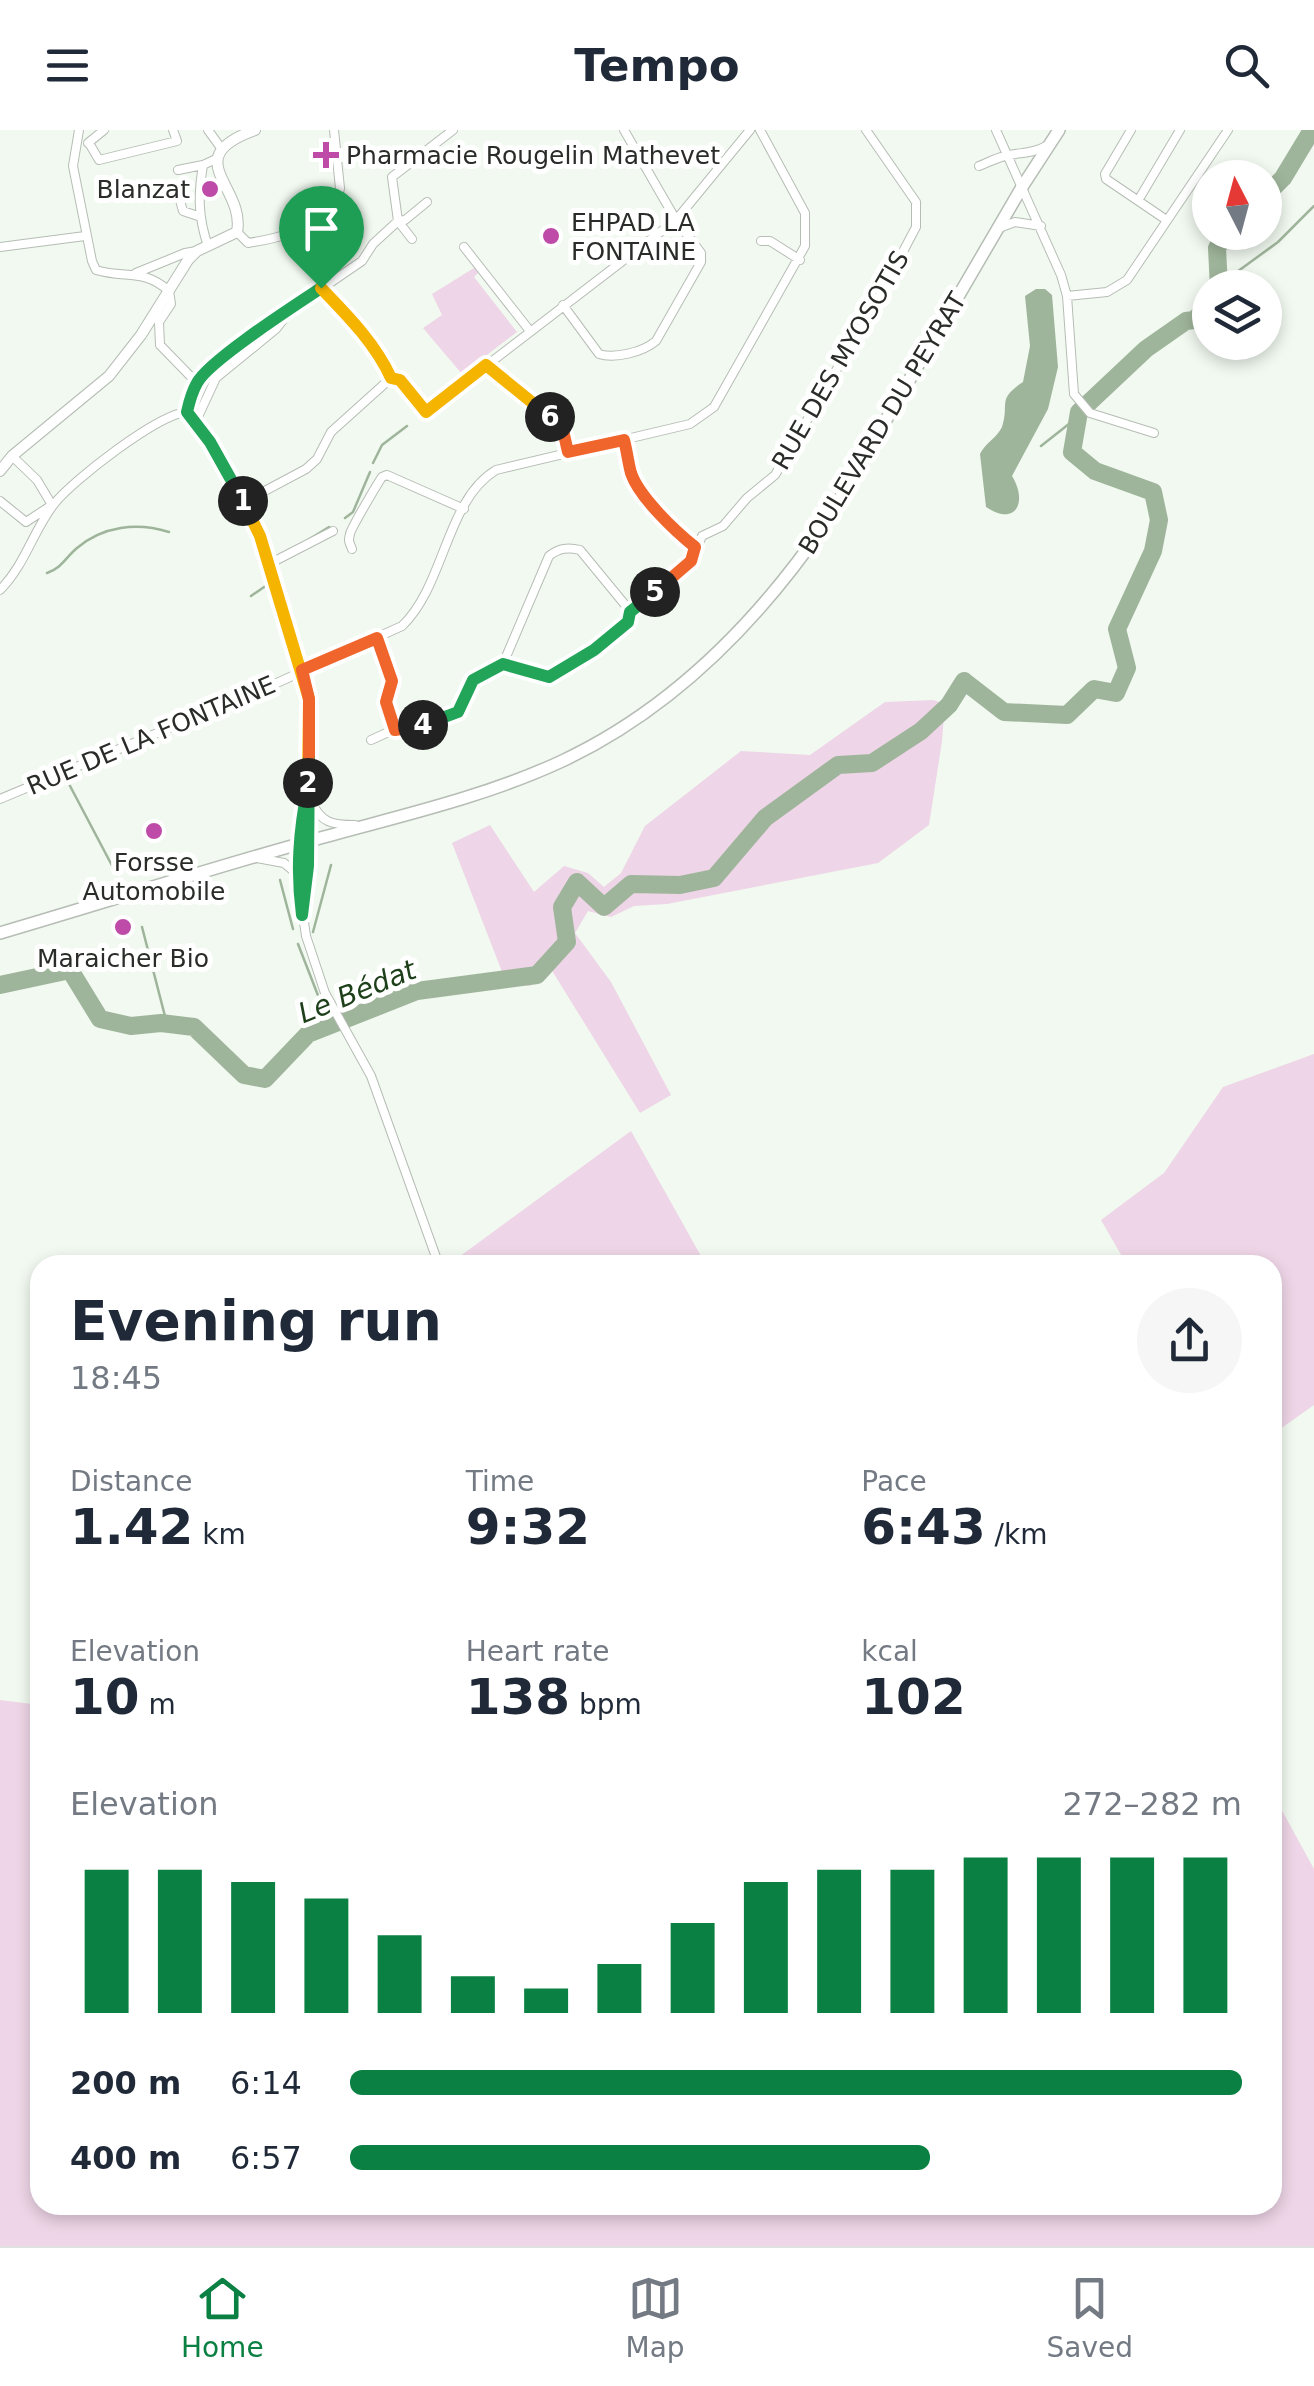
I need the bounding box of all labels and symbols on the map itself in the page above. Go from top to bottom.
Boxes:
place label: Pharmacie Rougelin Mathevet [346,141,720,170]
marker: Pharmacie Rougelin Mathevet [315,144,337,166]
north arrow [1192,160,1282,250]
place label: Blanzat [96,175,190,204]
marker: Blanzat [199,178,221,200]
pin [279,186,364,289]
place label: EHPAD LA FONTAINE [571,208,696,266]
marker: EHPAD LA FONTAINE [540,225,562,247]
street label: RUE DES MYOSOTIS [766,246,915,475]
street label: BOULEVARD DU PEYRAT [793,287,972,559]
pin: 6 [525,392,575,442]
pin: 1 [218,476,268,526]
pin: 5 [630,567,680,617]
street label: RUE DE LA FONTAINE [23,670,280,801]
pin: 4 [398,700,448,750]
pin: 2 [283,758,333,808]
marker: Forsse Automobile [143,820,165,842]
place label: Forsse Automobile [83,848,225,906]
marker: Maraicher Bio [112,916,134,938]
place label: Maraicher Bio [37,944,209,973]
water label: Le Bédat [293,953,422,1030]

